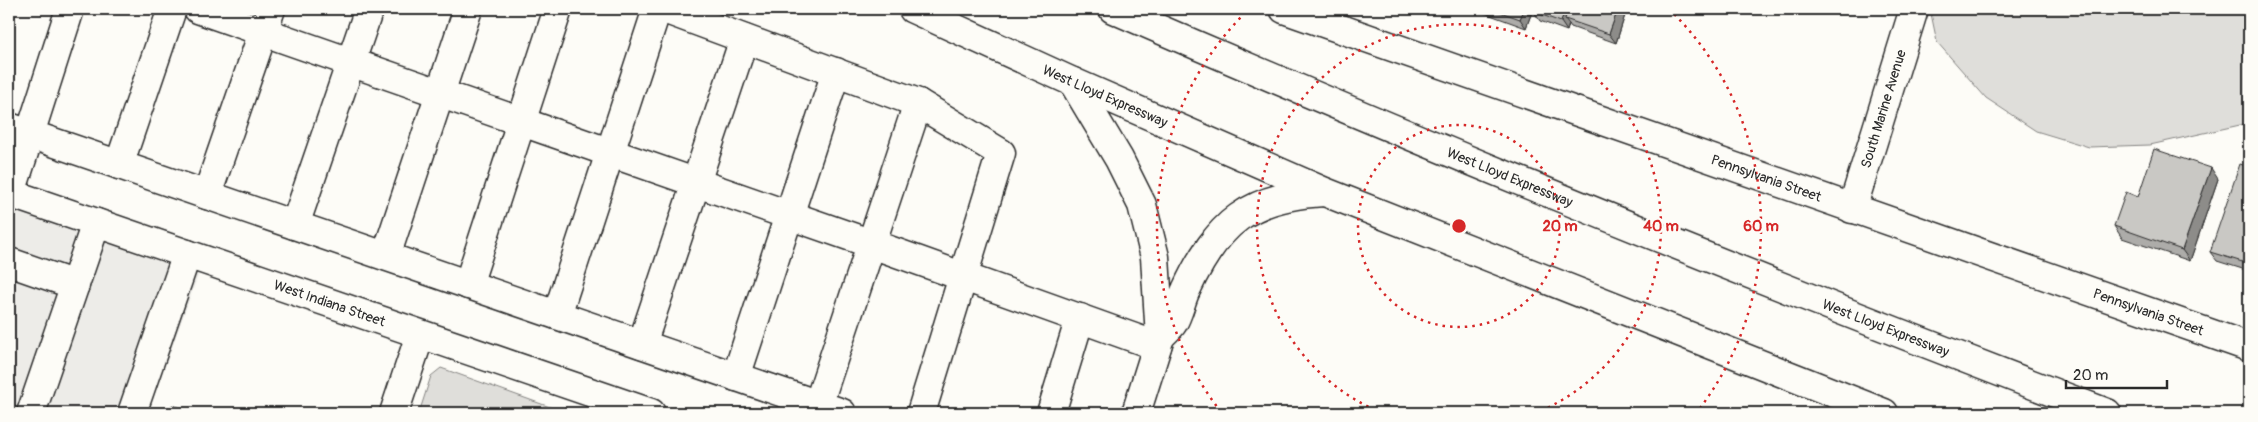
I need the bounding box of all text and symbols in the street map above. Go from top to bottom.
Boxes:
street label: South Marine Avenue [1857,47,1909,170]
street label: West Lloyd Expressway [1040,61,1170,131]
street label: West Lloyd Expressway [1444,143,1576,210]
street label: Pennsylvania Street [1709,151,1824,205]
centre of rings [1450,217,1468,235]
text: 20 m [1542,217,1578,236]
text: 40 m [1643,217,1679,236]
text: 60 m [1743,217,1779,236]
street label: West Indiana Street [272,276,388,330]
street label: Pennsylvania Street [2091,285,2206,339]
street label: West Lloyd Expressway [1820,295,1952,360]
scale bar [2066,357,2167,389]
text: 20 m [2073,366,2108,385]

